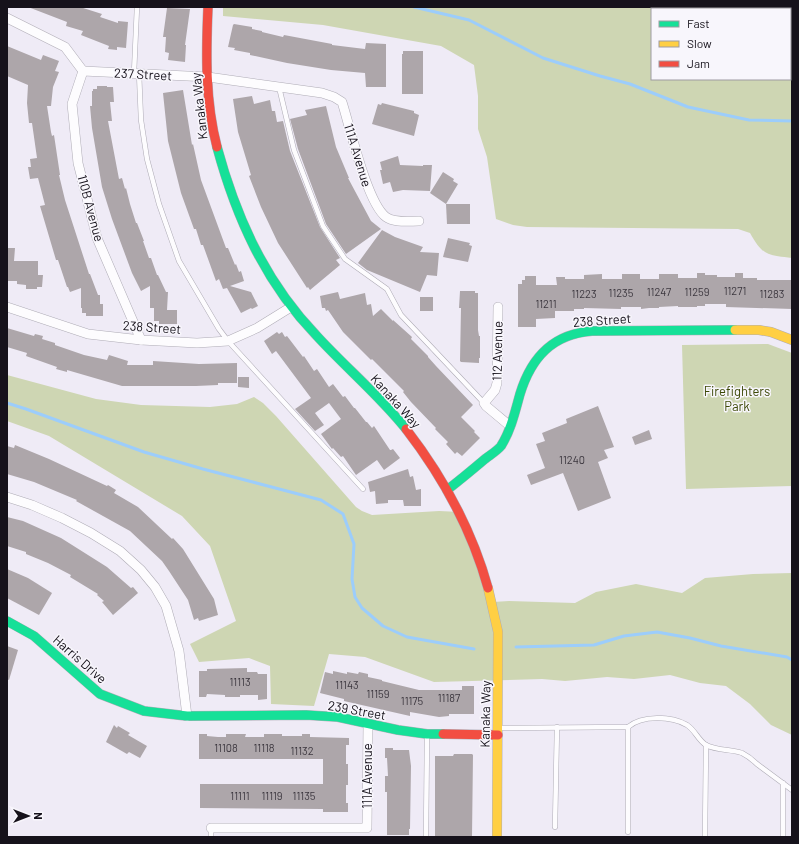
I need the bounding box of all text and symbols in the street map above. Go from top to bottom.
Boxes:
legend [651,8,791,80]
text: Fast [687,16,710,30]
text: Slow [687,36,712,50]
text: Jam [687,56,710,70]
street label: 237 Street [114,64,172,84]
street label: Kanaka Way [188,72,210,140]
street label: 111A Avenue [341,121,375,189]
street label: 110B Avenue [74,173,108,243]
house number: 11271 [724,284,746,297]
house number: 11247 [647,285,671,298]
house number: 11259 [684,285,710,298]
house number: 11235 [609,286,634,299]
house number: 11223 [571,287,597,300]
house number: 11283 [759,287,785,300]
house number: 11211 [535,297,557,310]
street label: 238 Street [572,310,632,330]
street label: 238 Street [122,317,182,337]
street label: 112 Avenue [488,321,506,381]
street label: Kanaka Way [368,371,424,431]
park label: Firefighters Park [704,383,770,414]
house number: 11240 [559,453,585,466]
street label: Harris Drive [50,631,110,687]
house number: 11113 [229,675,251,688]
house number: 11143 [335,678,359,691]
street label: Kanaka Way [476,680,494,748]
house number: 11159 [366,687,390,700]
house number: 11187 [438,691,460,704]
house number: 11175 [401,694,424,707]
street label: 239 Street [327,697,387,723]
house number: 11108 [214,741,238,754]
house number: 11118 [253,741,275,754]
street label: 111A Avenue [359,743,375,809]
house number: 11132 [290,744,314,757]
house number: 11111 [230,789,250,802]
house number: 11119 [261,789,283,802]
house number: 11135 [293,789,316,802]
north arrow [8,796,48,836]
text: N [32,812,45,820]

